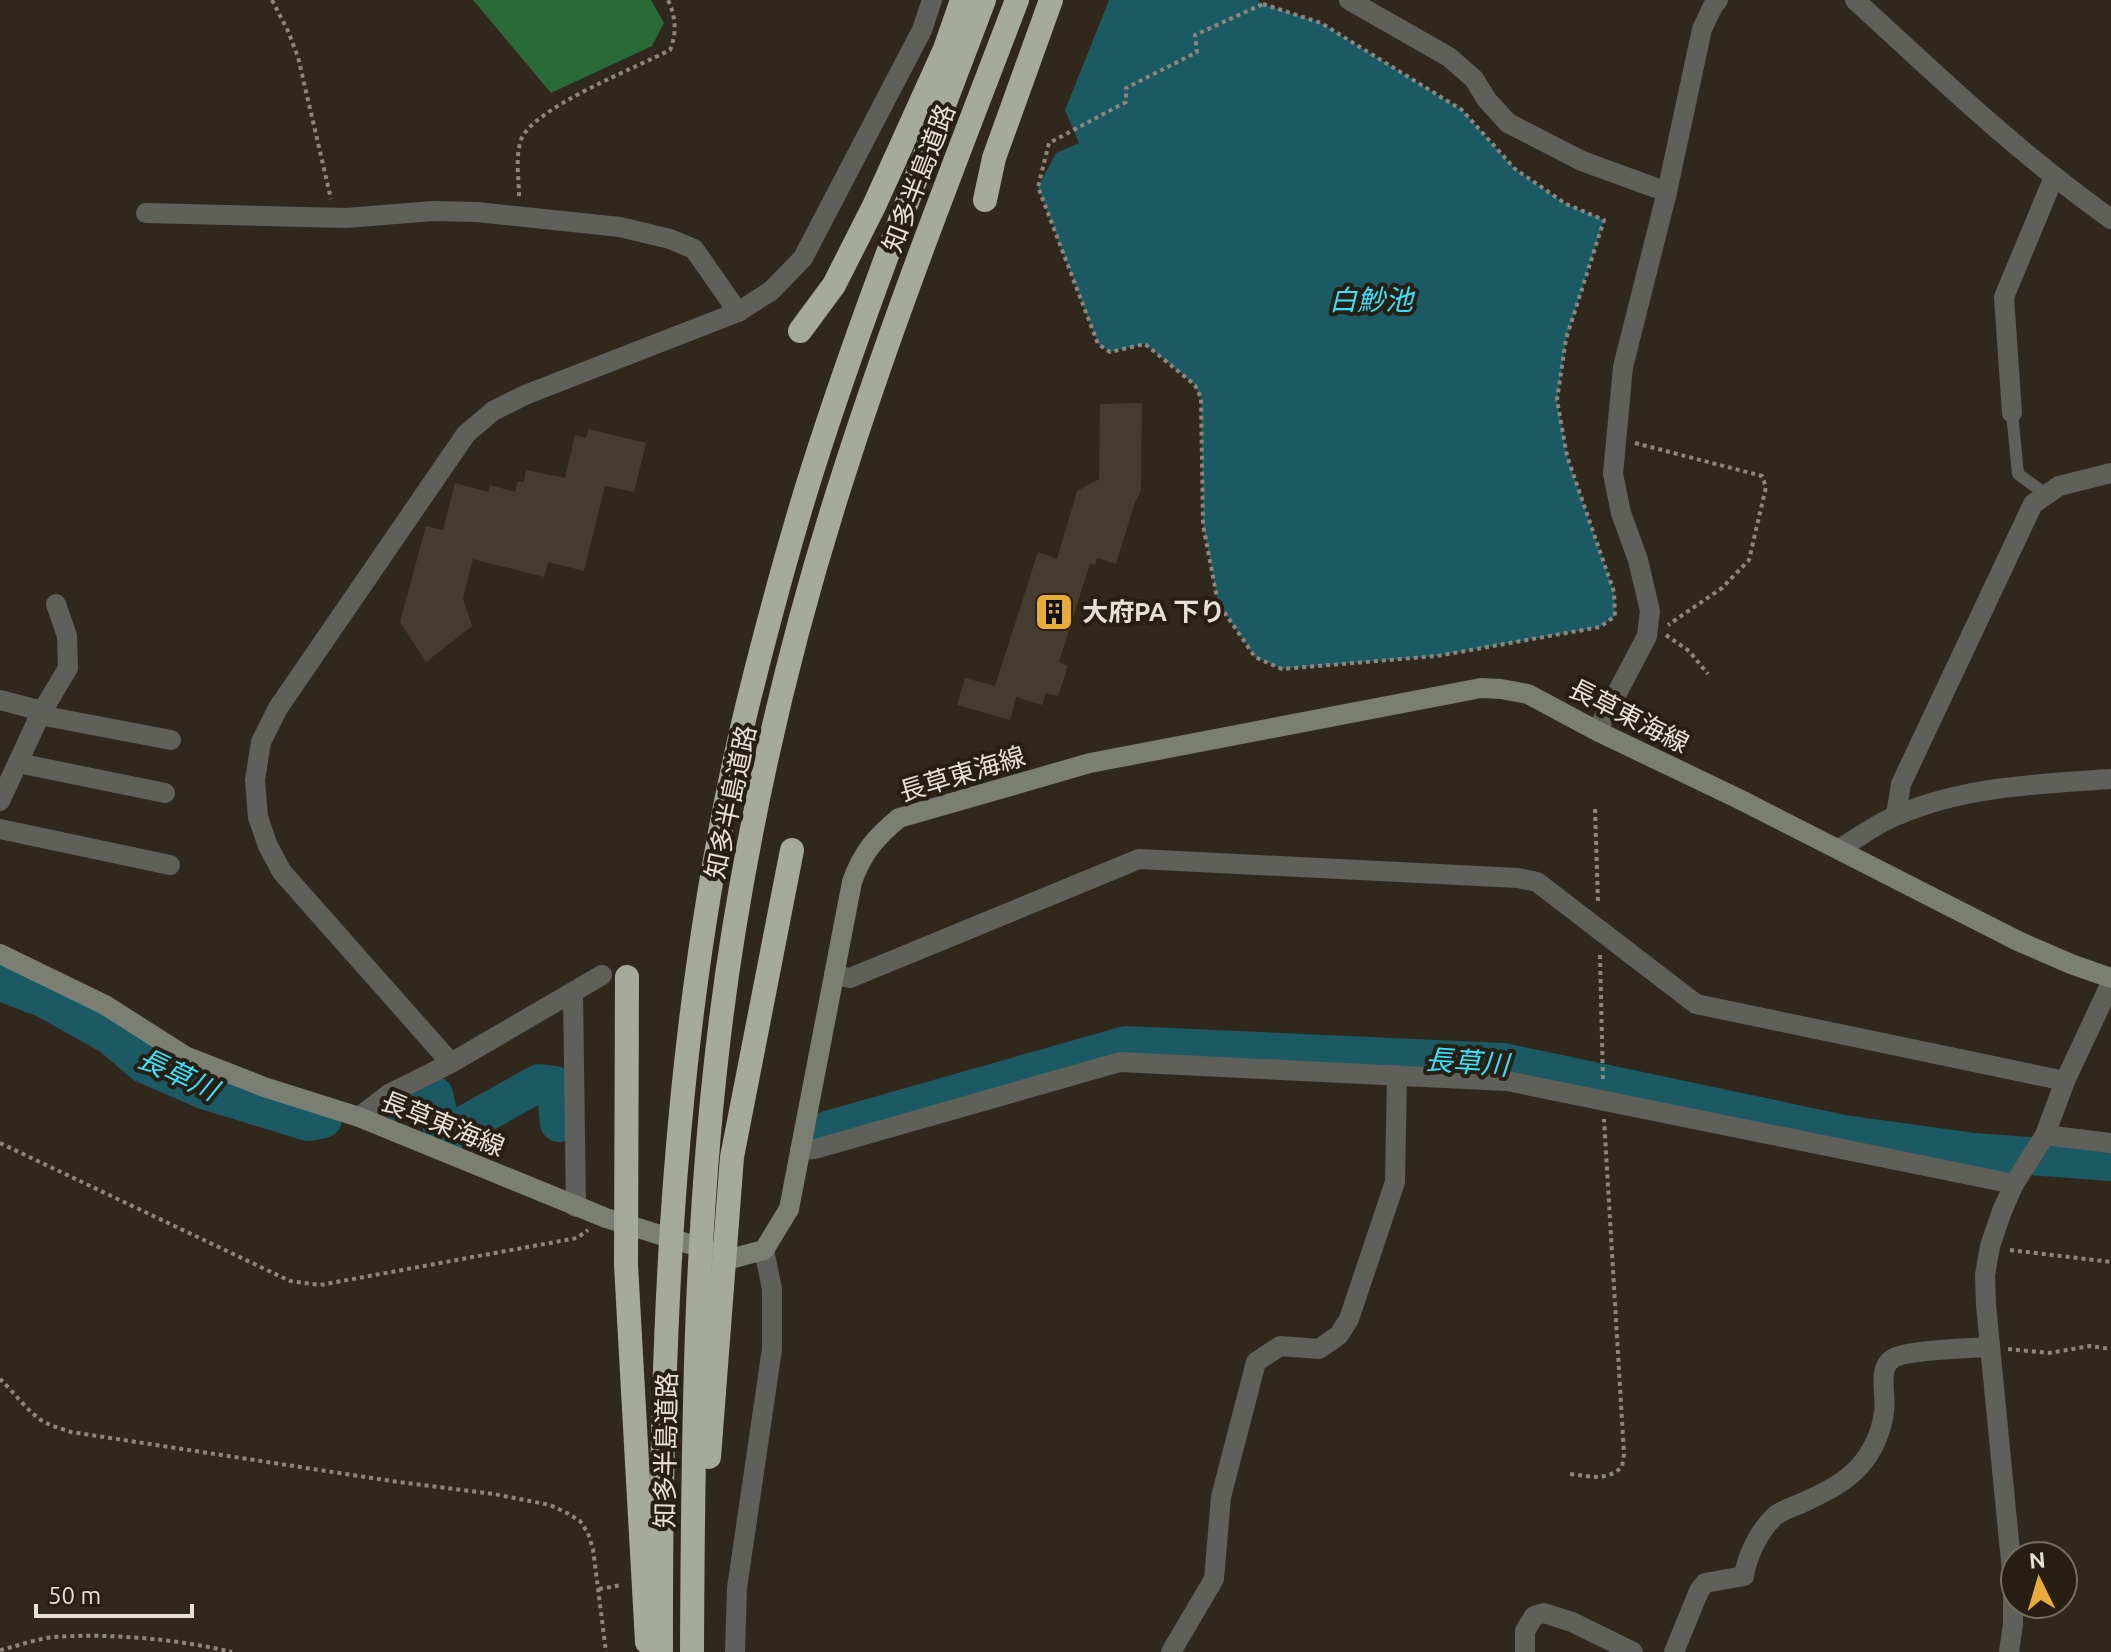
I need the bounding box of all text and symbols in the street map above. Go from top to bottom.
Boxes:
street label: 知多半島道路 [877,100,960,256]
water label: 白魦池 [1329,284,1416,315]
building icon: 大府PA 下り [1033,591,1075,633]
place label: 大府PA 下り [1082,597,1225,626]
street label: 長草東海線 [1565,673,1694,758]
street label: 知多半島道路 [700,723,761,881]
street label: 長草東海線 [895,741,1028,806]
water label: 長草川 [134,1042,226,1107]
water label: 長草川 [1424,1043,1513,1080]
street label: 長草東海線 [377,1086,509,1161]
street label: 知多半島道路 [650,1372,681,1528]
north arrow [1999,1540,2079,1620]
text: N [2028,1546,2046,1573]
scale bar [36,1568,192,1618]
text: 50 m [48,1582,101,1609]

